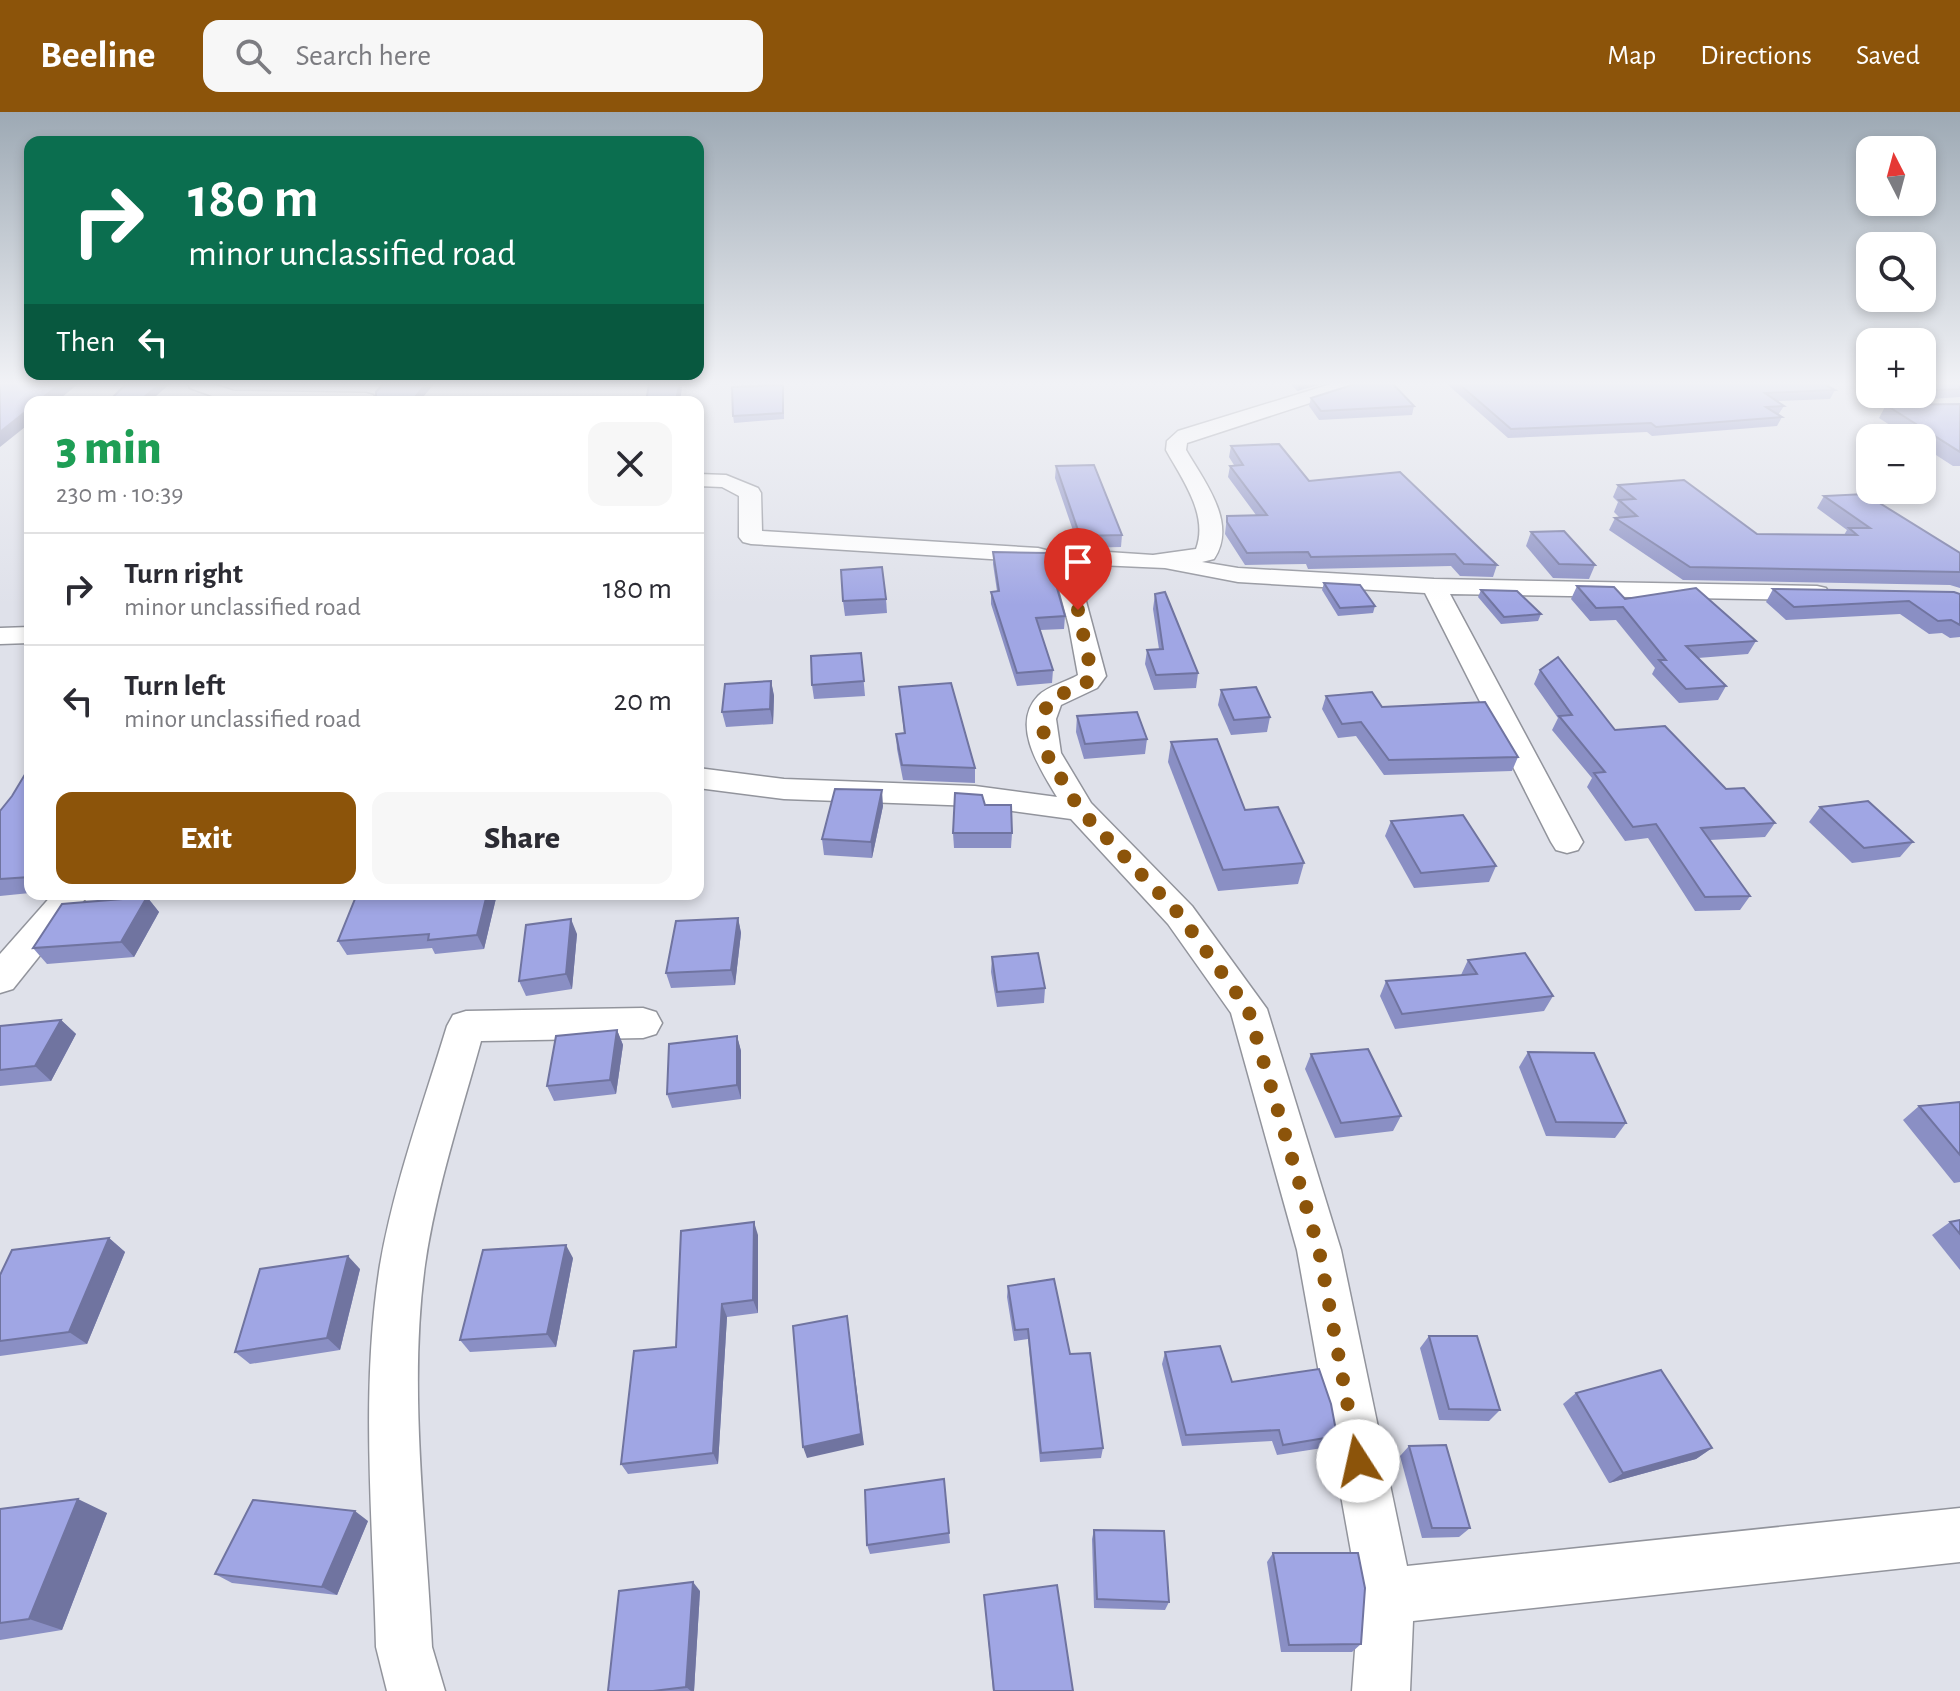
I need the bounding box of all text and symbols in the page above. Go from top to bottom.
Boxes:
search box [203,20,763,92]
icon: search [231,34,275,78]
text: Beeline [40,37,155,75]
text: Search here [295,41,431,71]
text: Map [1607,42,1656,70]
text: Directions [1700,42,1812,70]
text: Saved [1856,42,1920,70]
north arrow [1856,136,1936,216]
map controls [1856,136,1936,504]
icon: right [56,168,160,272]
text: 180 m [188,171,319,227]
button: search [1856,232,1936,312]
text: minor unclassified road [188,236,516,272]
icon: left [131,320,175,364]
text: Then [56,327,115,357]
button: + [1856,328,1936,408]
button: close [588,422,672,506]
button: − [1856,424,1936,504]
text: 3 min [56,425,162,473]
text: 230 m · 10:39 [56,481,183,507]
pin [1044,528,1112,610]
icon: arrive [1056,540,1100,584]
text: Turn right [124,559,243,589]
icon: right [56,567,100,611]
text: 180 m [603,574,672,604]
text: minor unclassified road [124,594,361,620]
text: Turn left [124,671,225,701]
icon: left [56,679,100,723]
text: 20 m [614,686,672,716]
text: minor unclassified road [124,706,361,732]
button: Exit [56,792,356,884]
button: Share [372,792,672,884]
position arrow [1316,1419,1400,1503]

